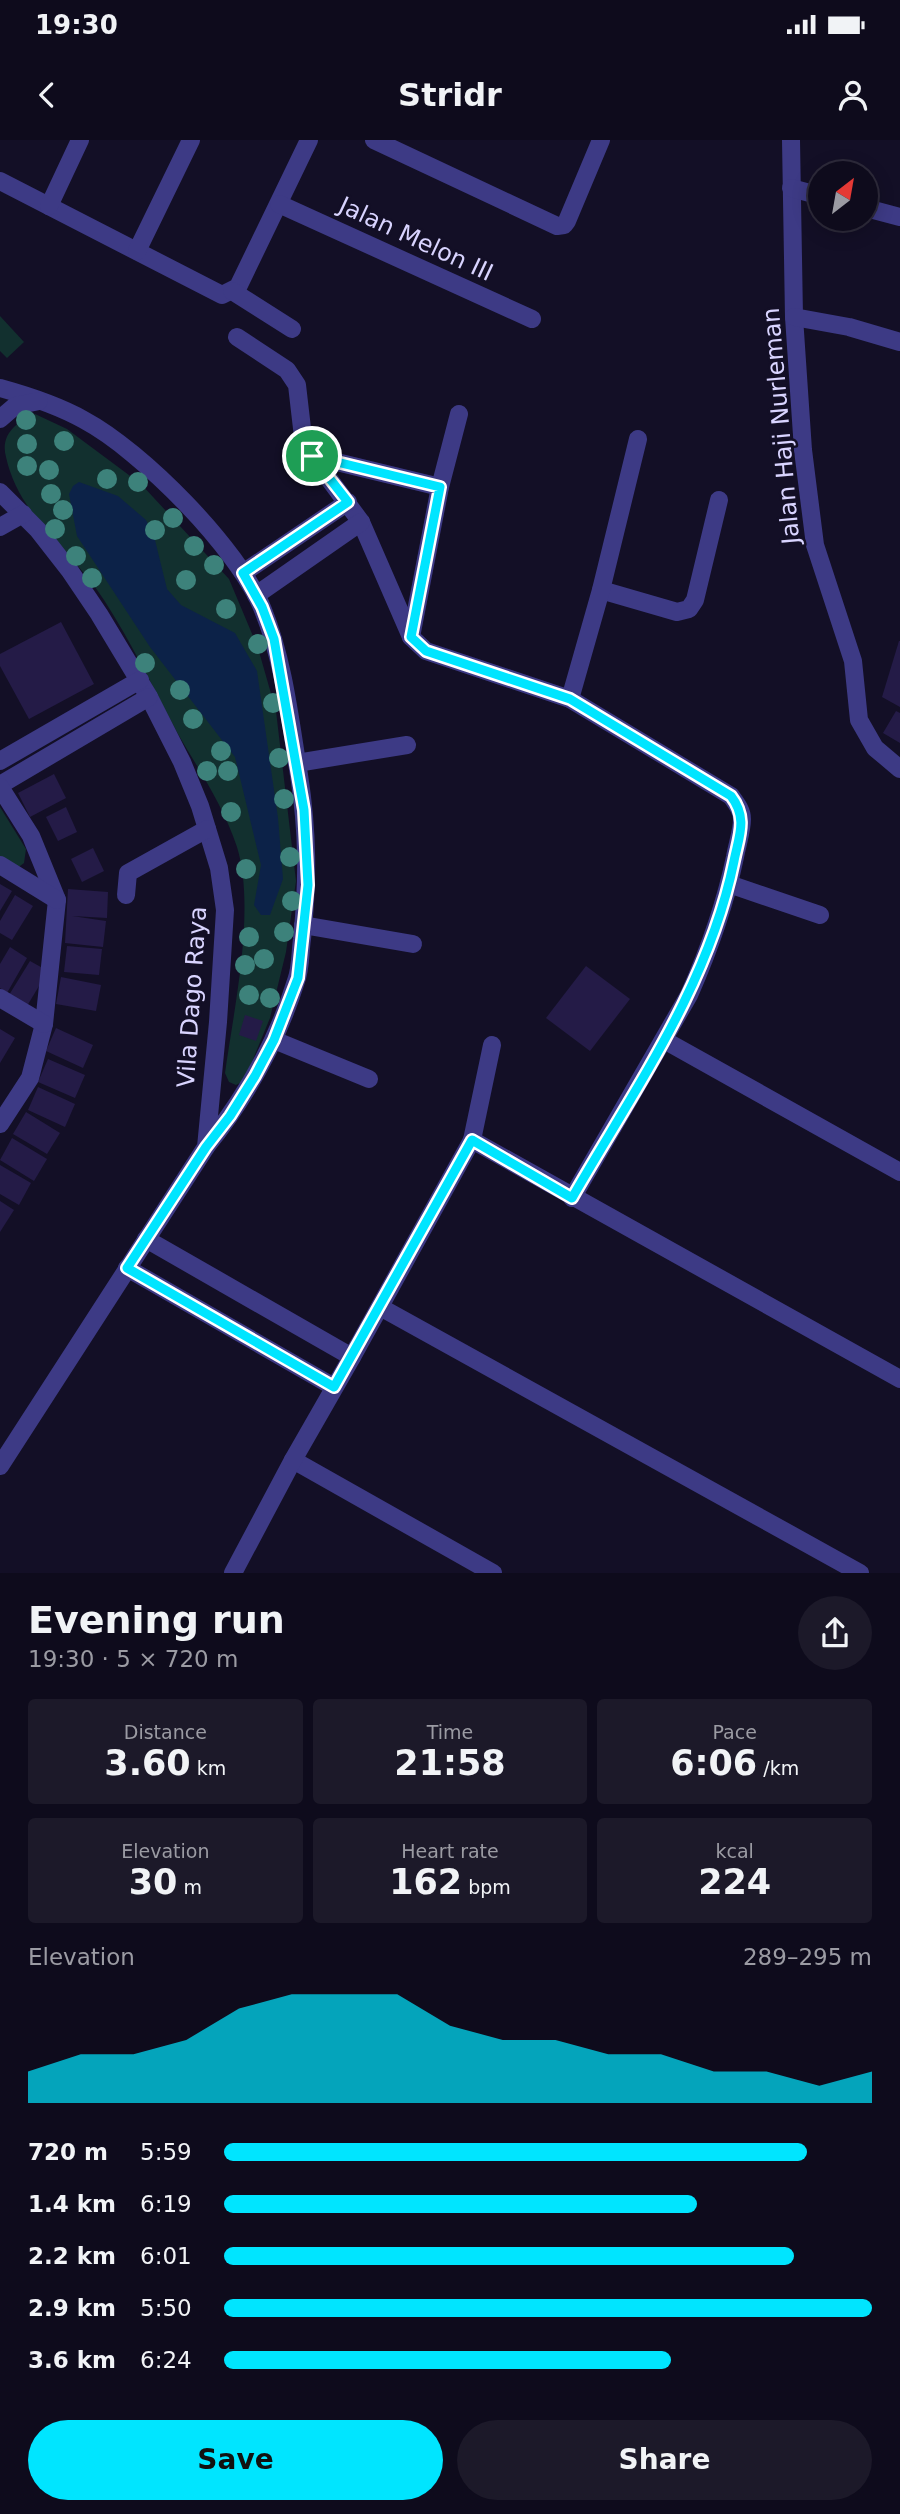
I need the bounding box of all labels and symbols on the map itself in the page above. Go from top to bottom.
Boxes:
north arrow [808,161,878,231]
street label: Jalan Melon III [333,190,498,287]
street label: Jalan Haji Nurleman [757,306,805,548]
pin [282,426,342,486]
street label: Vila Dago Raya [172,905,212,1089]

